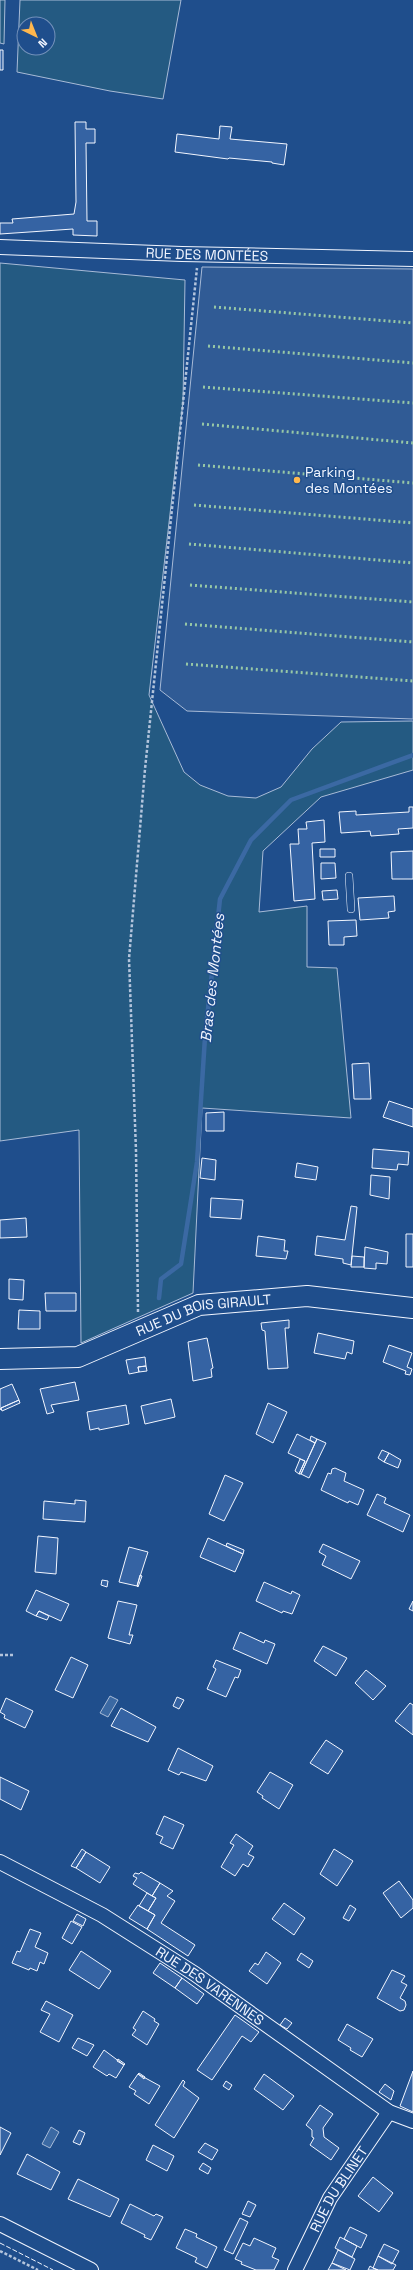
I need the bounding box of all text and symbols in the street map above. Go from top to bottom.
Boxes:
north arrow [16,16,56,56]
text: N [35,36,50,51]
street label: RUE DES MONTÉES [145,244,268,265]
place label: Parking des Montées [305,463,393,497]
marker: Parking des Montées [292,475,302,485]
water label: Bras des Montées [196,912,228,1043]
street label: RUE DU BOIS GIRAULT [133,1290,272,1340]
street label: RUE DES VARENNES [152,1942,268,2029]
street label: RUE DU BLINET [306,2143,372,2235]

